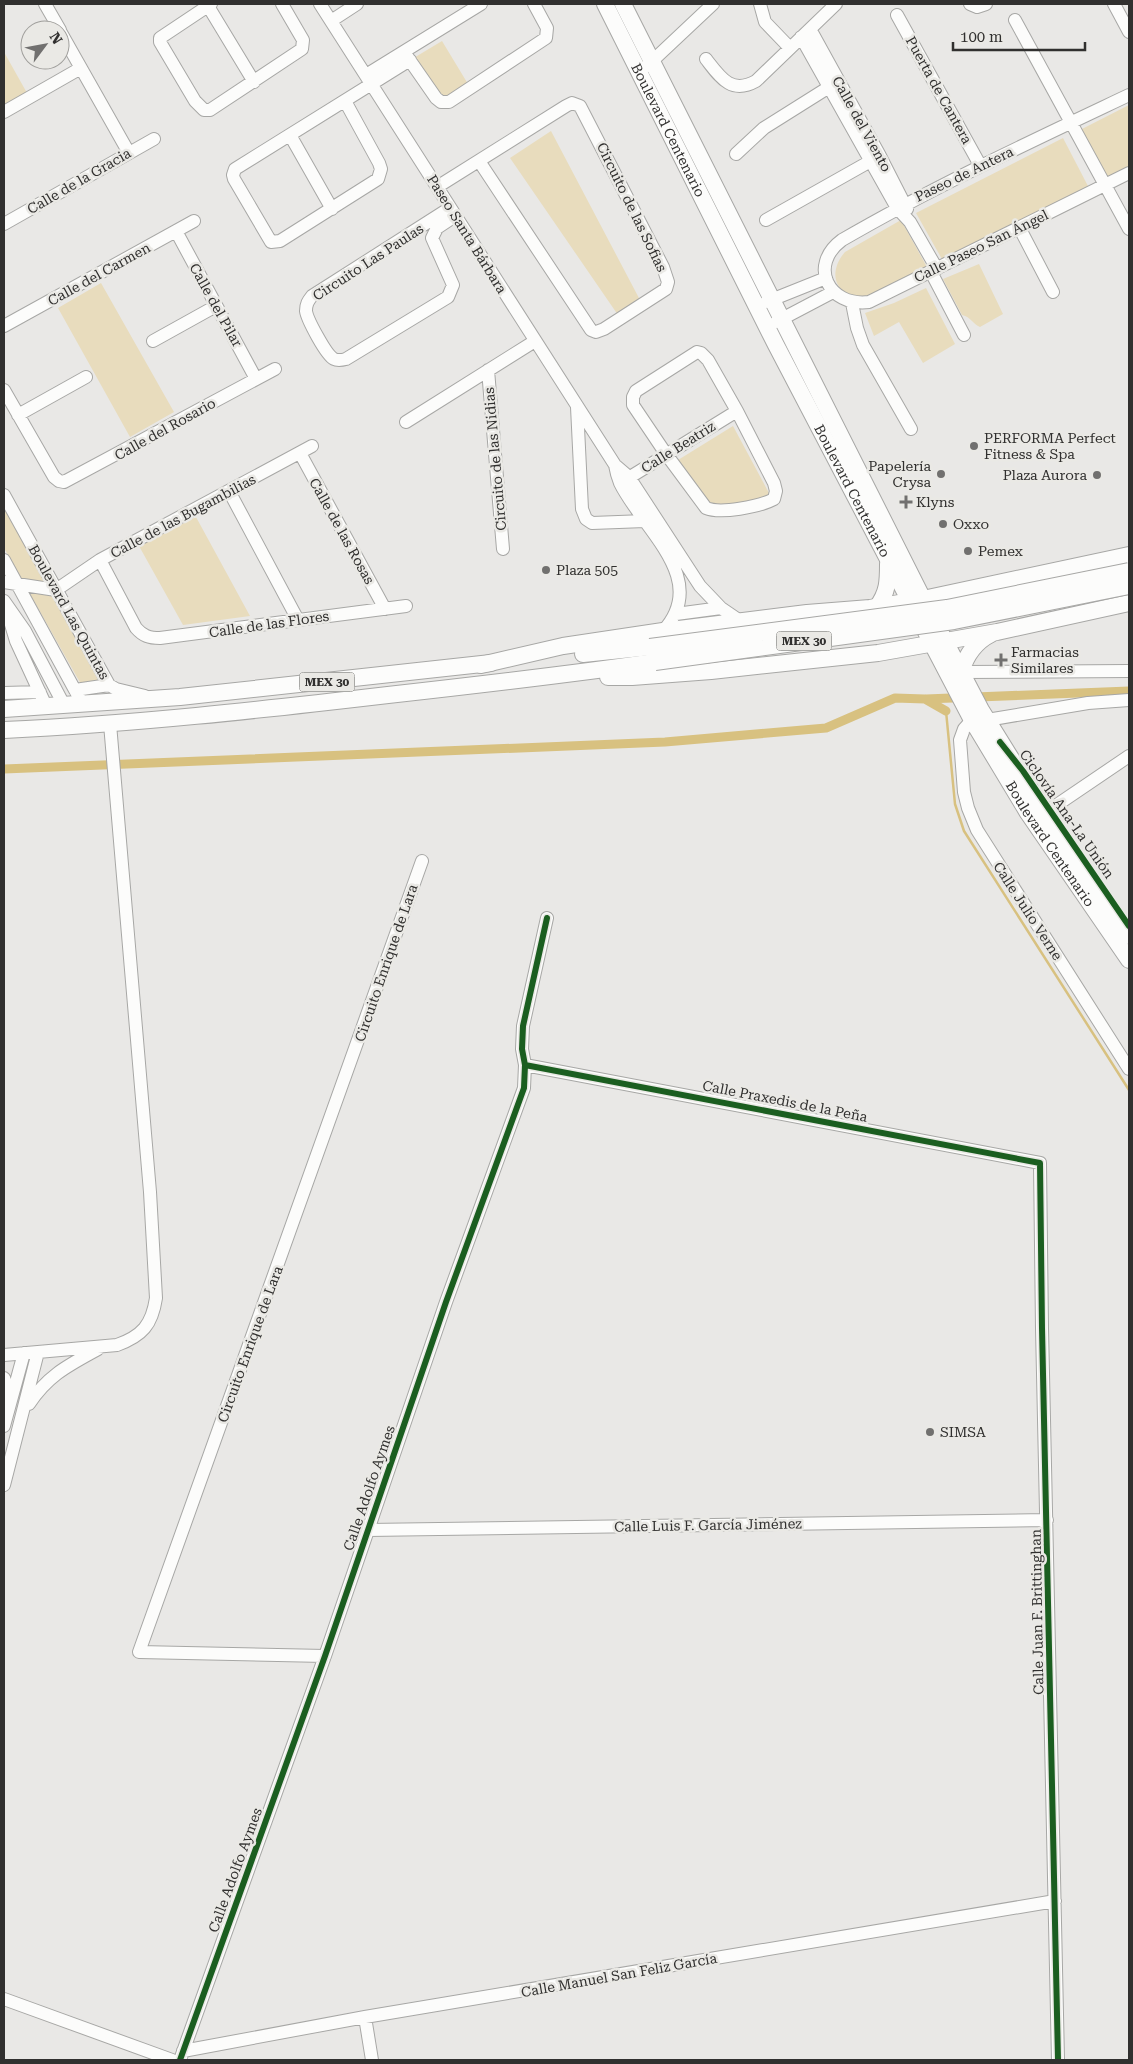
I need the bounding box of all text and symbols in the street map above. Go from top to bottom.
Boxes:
north arrow [20,20,70,70]
scale bar [953,20,1086,52]
text: 100 m [960,28,1003,46]
text: N [46,29,66,47]
street label: Puerta de Cantera [903,33,975,147]
street label: Boulevard Centenario [628,61,708,199]
street label: Calle del Viento [829,74,895,174]
street label: Circuito de las Sofias [594,140,670,275]
street label: Paseo de Antera [912,143,1016,205]
street label: Calle de la Gracia [24,145,134,217]
street label: Paseo Santa Bárbara [424,172,510,297]
street label: Calle Paseo San Ángel [911,206,1051,286]
street label: Circuito Las Paulas [310,220,427,304]
street label: Calle del Carmen [45,239,153,309]
street label: Calle del Pilar [186,260,246,350]
street label: Circuito de las Nidias [481,386,509,532]
street label: Calle del Rosario [112,395,218,463]
street label: Calle Beatriz [638,418,718,476]
street label: Boulevard Centenario [811,422,893,560]
place label: PERFORMA Perfect Fitness & Spa [984,430,1116,462]
marker: PERFORMA Perfect Fitness & Spa [968,440,980,452]
place label: Papelería Crysa [868,458,931,490]
place label: Plaza Aurora [1003,467,1087,483]
marker: Papelería Crysa [935,468,947,480]
marker: Plaza Aurora [1091,469,1103,481]
street label: Calle de las Bugambilias [108,471,259,561]
street label: Calle de las Rosas [306,475,378,587]
place label: Klyns [916,494,955,510]
marker: Klyns [900,496,912,508]
place label: Oxxo [953,516,989,532]
marker: Oxxo [937,518,949,530]
street label: Boulevard Las Quintas [25,542,113,682]
place label: Pemex [978,543,1023,559]
marker: Pemex [962,545,974,557]
place label: Plaza 505 [556,562,618,578]
marker: Plaza 505 [540,564,552,576]
street label: Calle de las Flores [208,608,330,640]
road number: MEX 30 [776,631,832,650]
place label: Farmacias Similares [1011,644,1079,676]
marker: Farmacias Similares [995,654,1007,666]
road number: MEX 30 [300,672,354,692]
street label: Ciclovía Ana-La Unión [1016,747,1118,881]
street label: Boulevard Centenario [1003,778,1098,909]
street label: Calle Julio Verne [990,859,1066,963]
street label: Circuito Enrique de Lara [352,882,421,1044]
street label: Calle Praxedis de la Peña [701,1077,869,1125]
street label: Circuito Enrique de Lara [214,1263,286,1424]
street label: Calle Adolfo Aymes [340,1423,398,1553]
place label: SIMSA [940,1424,986,1440]
marker: SIMSA [924,1426,936,1438]
street label: Calle Luis F. García Jiménez [614,1515,802,1535]
street label: Calle Juan F. Brittinghan [1028,1529,1046,1695]
street label: Calle Adolfo Aymes [205,1805,265,1935]
street label: Calle Manuel San Feliz García [520,1950,719,2000]

